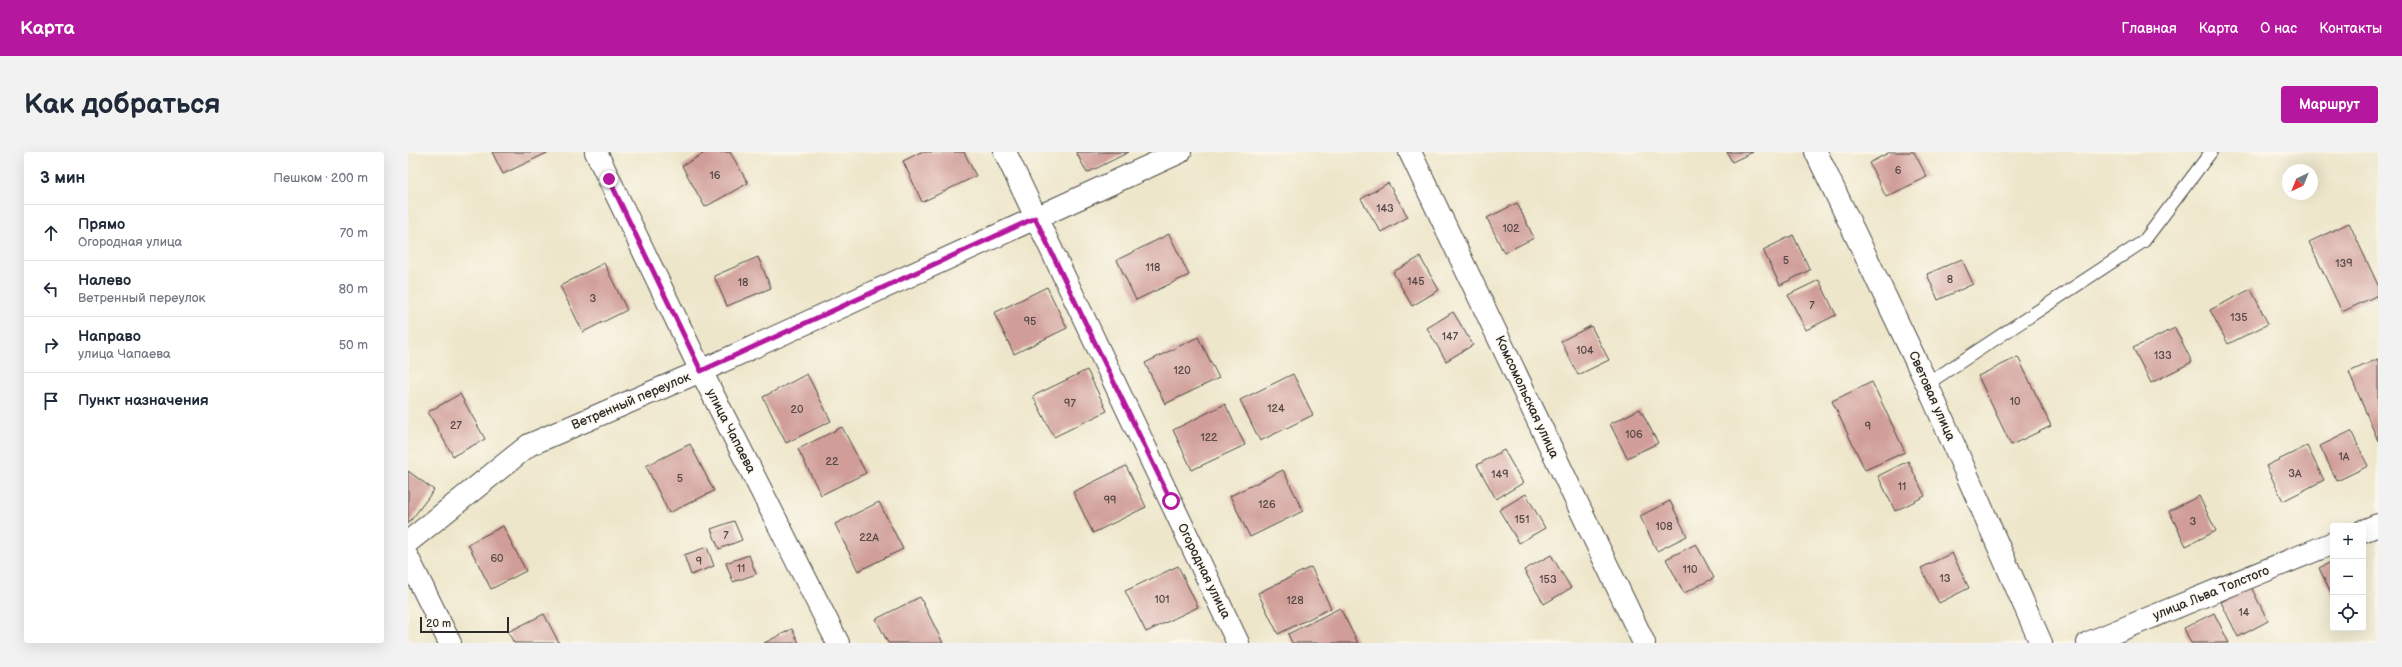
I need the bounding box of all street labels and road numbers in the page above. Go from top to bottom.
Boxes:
street label: Комсомольская улица [1492,333,1563,461]
street label: Световая улица [1905,349,1959,444]
street label: Ветренный переулок [569,369,693,433]
street label: улица Чапаева [703,386,759,476]
street label: Огородная улица [1174,521,1234,622]
street label: улица Льва Толстого [2150,562,2272,624]

